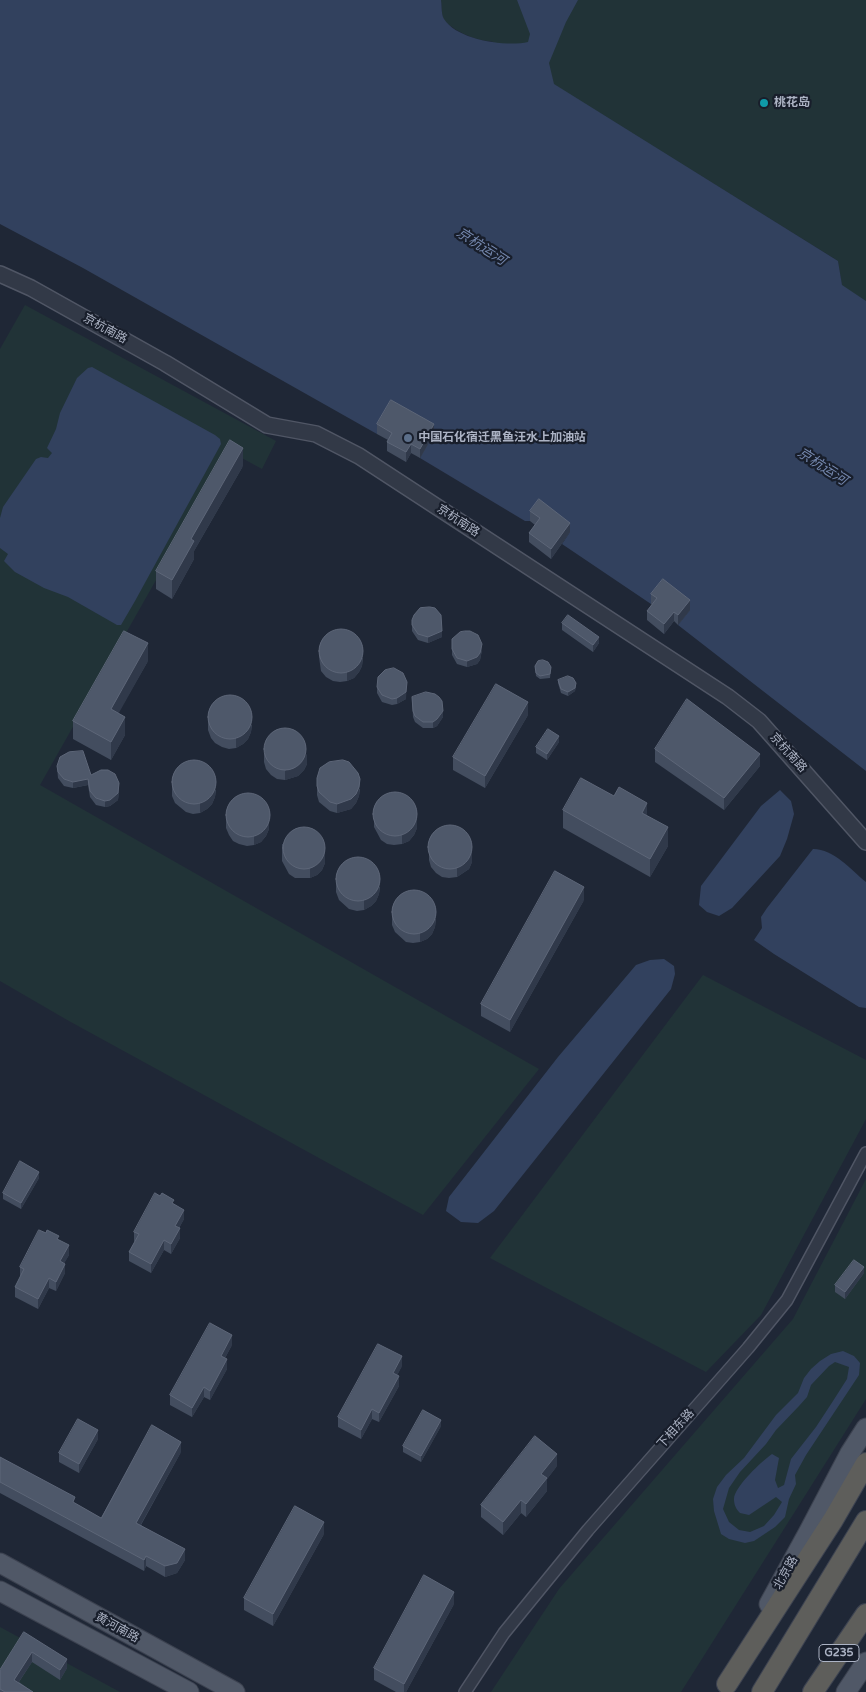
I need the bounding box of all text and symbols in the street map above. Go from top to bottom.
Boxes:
place label: 桃花岛 [774,96,810,110]
marker: 桃花岛 [758,97,770,109]
water label: 京杭运河 [453,225,509,269]
street label: 京杭南路 [81,311,129,347]
place label: 中国石化宿迁黑鱼汪水上加油站 [418,431,586,445]
marker: 中国石化宿迁黑鱼汪水上加油站 [402,432,414,444]
water label: 京杭运河 [794,445,850,489]
street label: 京杭南路 [434,502,482,540]
street label: 京杭南路 [767,730,809,776]
street label: 下相东路 [655,1406,697,1452]
street label: 北京路 [771,1554,801,1592]
street label: 黄河南路 [93,1610,141,1646]
road number: G235 [819,1645,859,1662]

